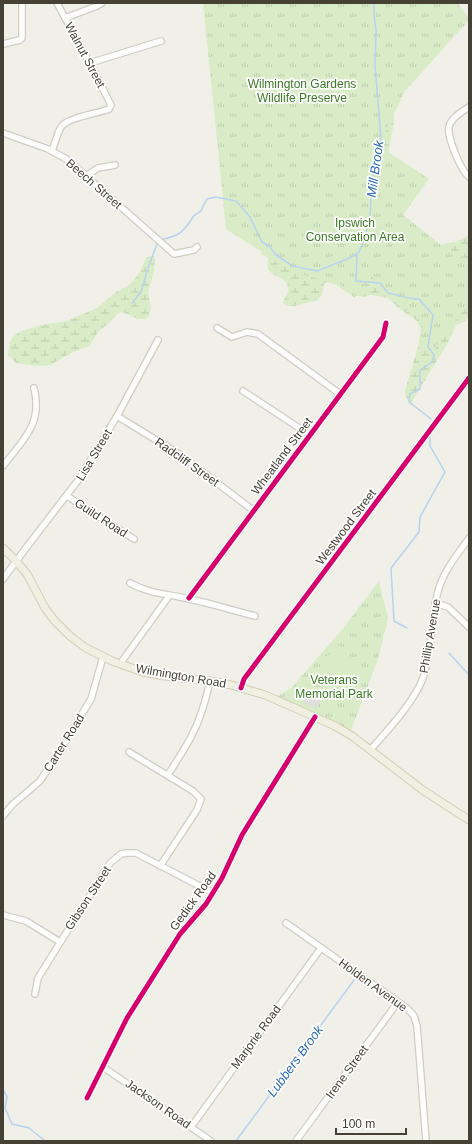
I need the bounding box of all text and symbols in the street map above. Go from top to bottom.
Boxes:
street label: Walnut Street [62,20,108,91]
park label: Wilmington Gardens Wildlife Preserve [248,77,356,105]
water label: Mill Brook [364,138,387,198]
street label: Beech Street [63,156,125,212]
park label: Ipswich Conservation Area [306,216,405,244]
street label: Wheatland Street [249,414,316,497]
street label: Lisa Street [73,426,115,483]
street label: Radcliff Street [152,435,222,490]
street label: Westwood Street [313,486,379,568]
street label: Guild Road [72,496,130,540]
street label: Phillip Avenue [417,597,443,674]
street label: Wilmington Road [135,661,227,691]
park label: Veterans Memorial Park [295,673,374,701]
street label: Carter Road [41,712,87,774]
street label: Gibson Street [62,863,114,933]
street label: Gedick Road [167,869,219,933]
street label: Holden Avenue [336,955,410,1015]
street label: Marjorie Road [228,1002,284,1072]
water label: Lubbers Brook [264,1021,327,1100]
street label: Irene Street [323,1042,371,1101]
street label: Jackson Road [123,1076,193,1132]
scale bar [336,1110,406,1136]
text: 100 m [342,1117,375,1131]

